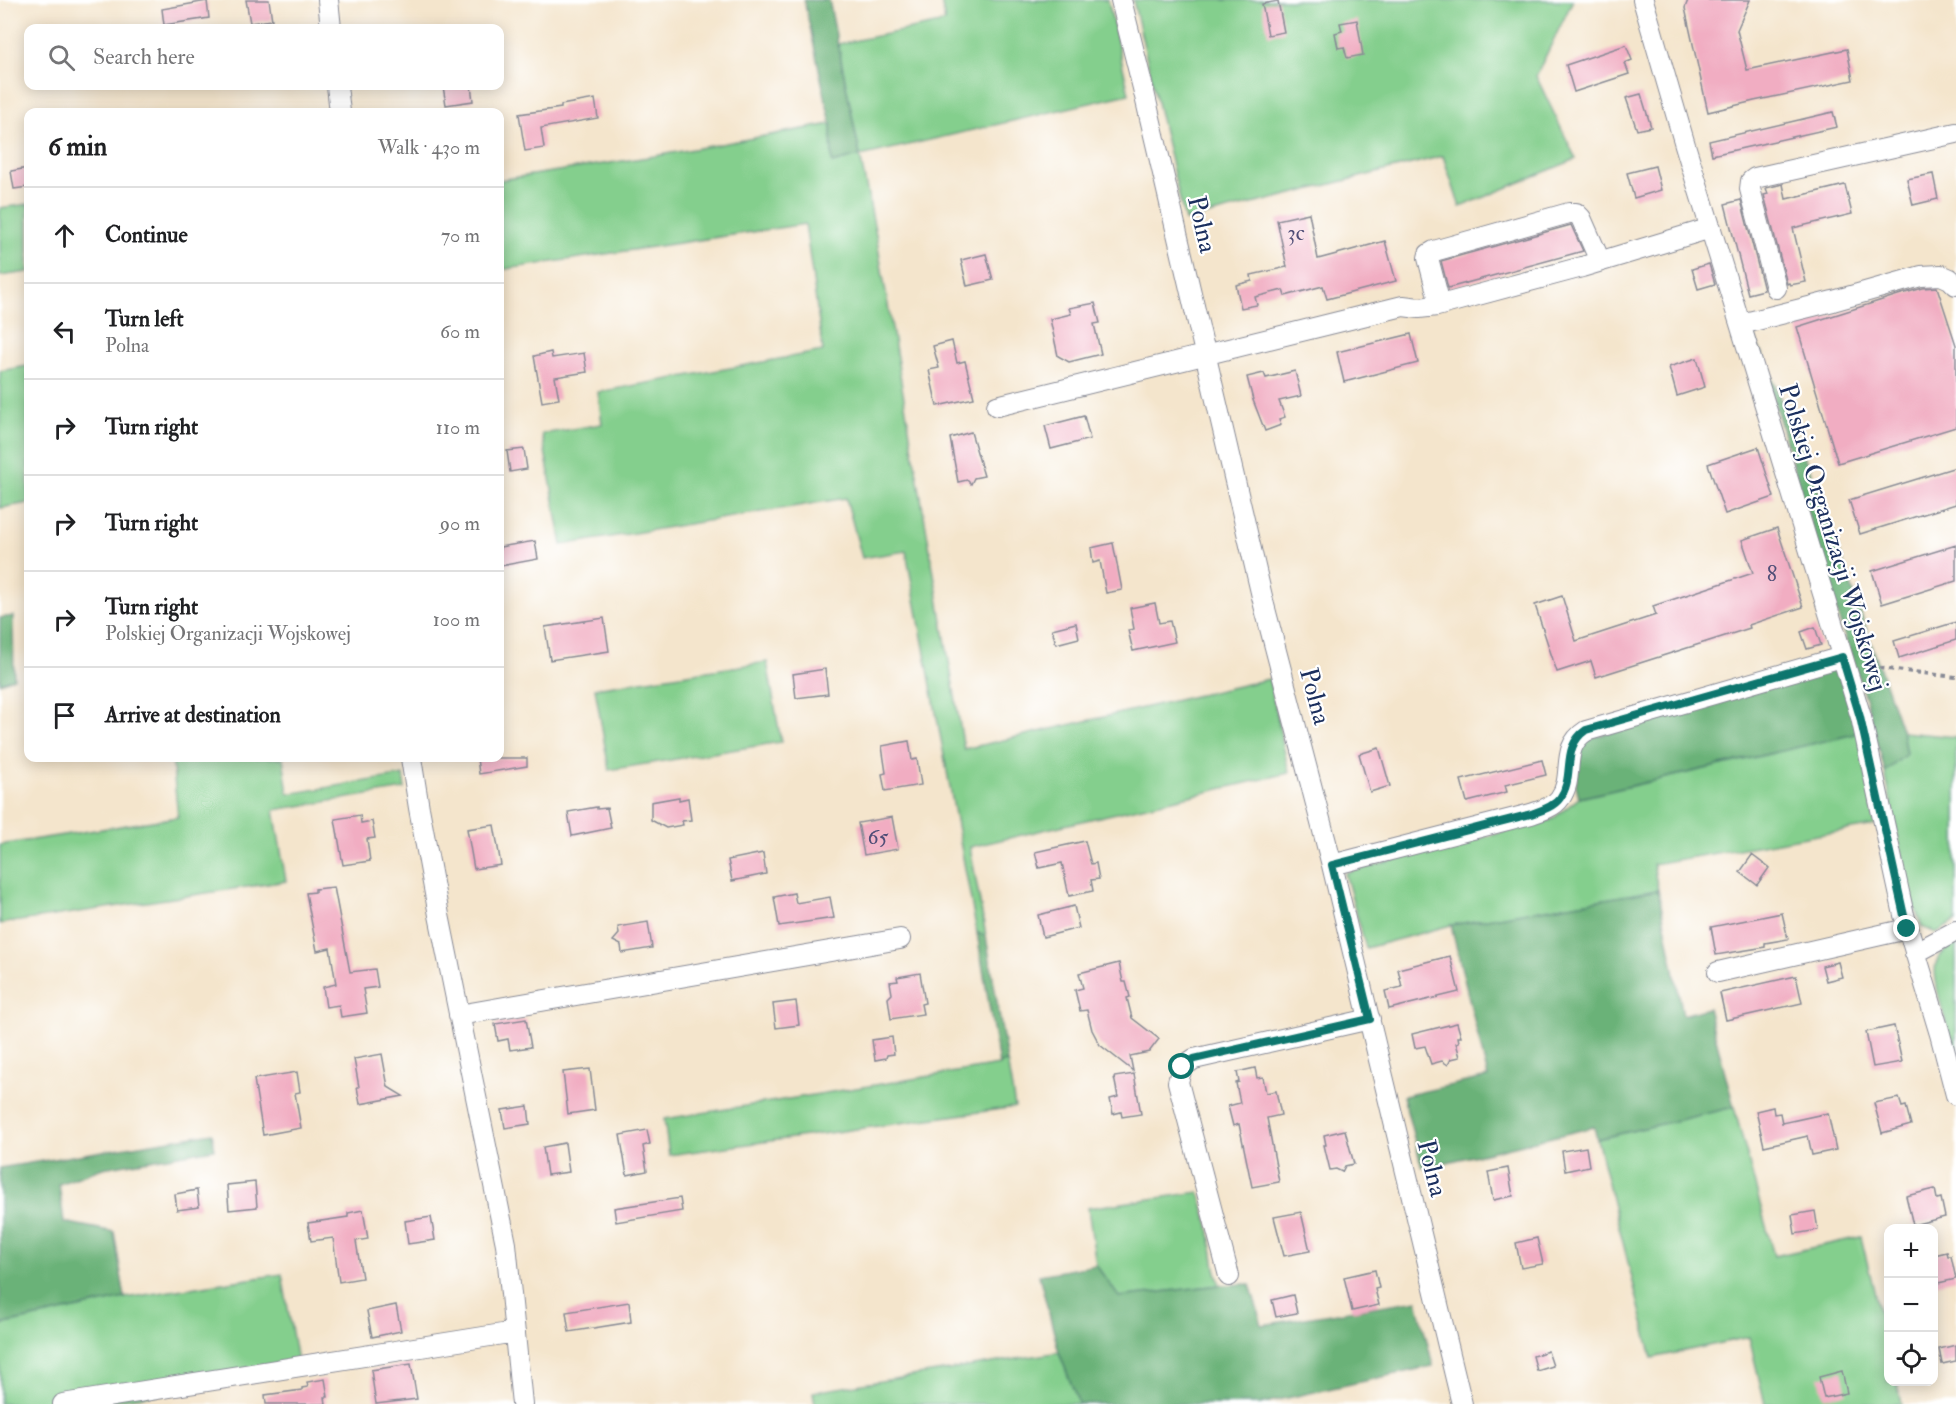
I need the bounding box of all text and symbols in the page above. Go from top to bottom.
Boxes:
search box [24,24,504,90]
icon: search [45,41,78,74]
text: Search here [93,43,195,71]
text: 6 min [48,131,107,163]
text: Walk · 430 m [378,135,480,160]
street label: Polna [1180,193,1224,256]
icon: ahead [48,219,81,252]
house number: 3c [1287,219,1305,247]
text: Continue [105,221,188,249]
text: 70 m [441,223,480,248]
text: Turn left [105,305,184,333]
icon: left [48,315,81,348]
text: 60 m [440,319,480,344]
text: Polna [105,333,149,358]
street label: Polskiej Organizacji Wojskowej [1771,380,1895,695]
icon: right [48,411,81,444]
text: Turn right [105,413,198,441]
text: 110 m [436,415,480,440]
icon: right [48,507,81,540]
text: Turn right [105,509,198,537]
text: 90 m [440,511,480,536]
house number: 8 [1767,560,1777,588]
text: Turn right [105,593,198,621]
icon: right [48,603,81,636]
text: 100 m [433,607,480,632]
text: Polskiej Organizacji Wojskowej [105,621,351,646]
street label: Polna [1292,664,1338,729]
icon: arrive [48,699,81,732]
text: Arrive at destination [105,701,281,729]
house number: 65 [868,823,889,851]
route end [1893,915,1919,941]
route start [1168,1053,1194,1079]
street label: Polna [1410,1136,1455,1200]
map controls [1884,1224,1938,1386]
button: + [1884,1224,1938,1278]
button: − [1884,1278,1938,1332]
button: locate [1884,1332,1938,1386]

